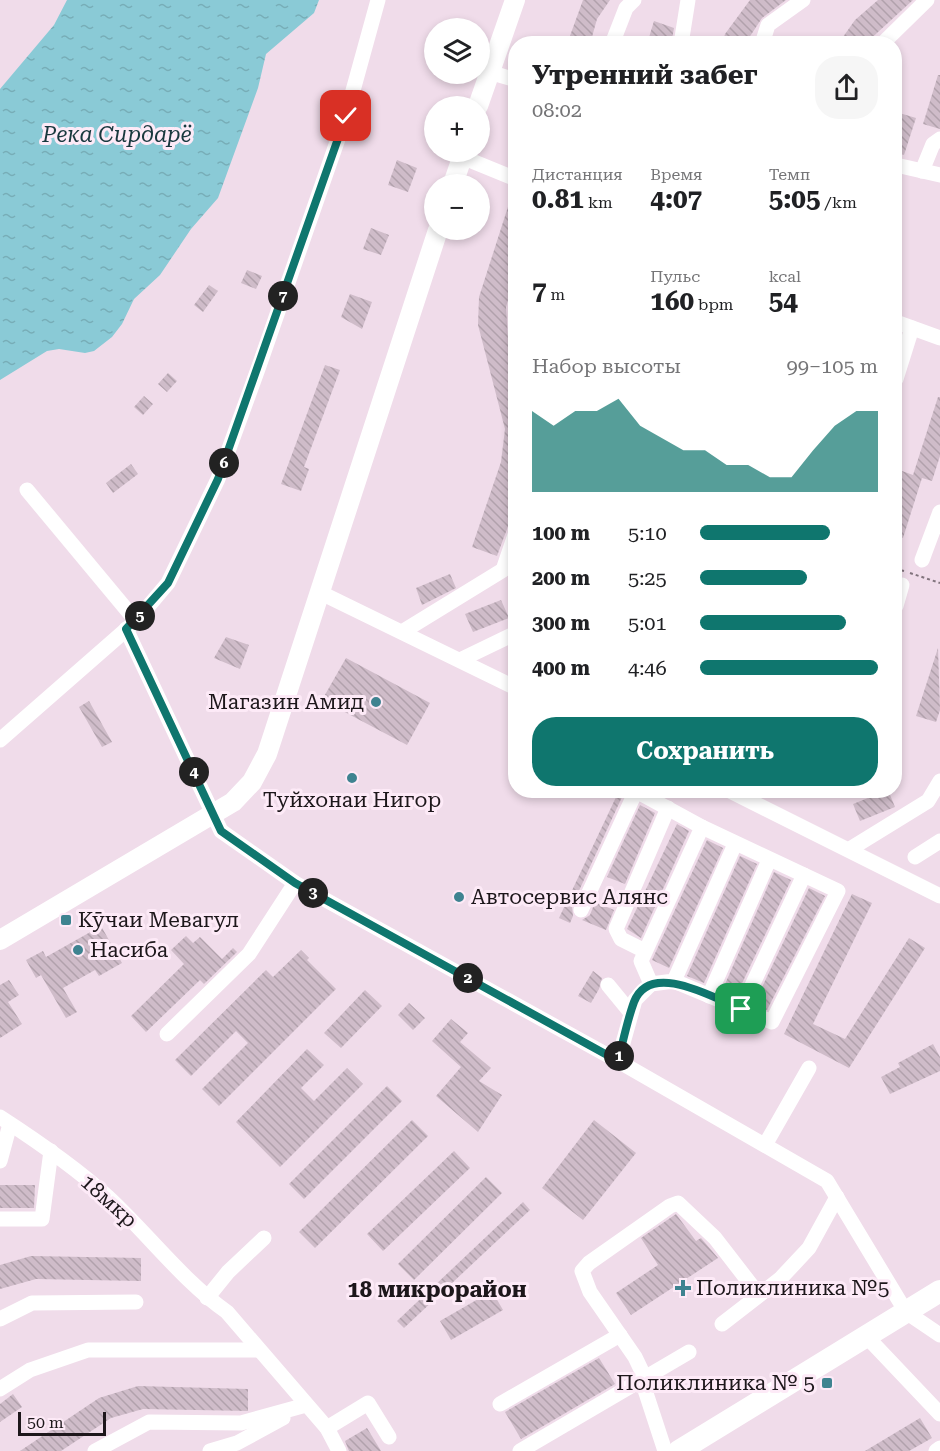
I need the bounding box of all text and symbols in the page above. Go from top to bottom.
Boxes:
map controls [424,18,490,240]
button: layers [424,18,490,84]
button: share [815,56,878,119]
text: Утренний забег [532,59,758,91]
pin [320,90,371,141]
button: + [424,96,490,162]
text: 08:02 [532,98,582,122]
icon: check [329,99,362,132]
water label: Река Сирдарё [41,122,192,147]
text: Дистанция [532,165,623,184]
text: Время [650,165,702,184]
text: Темп [769,165,810,184]
button: − [424,174,490,240]
text: 0.81 [532,184,584,214]
text: 4:07 [650,184,702,214]
text: 5:05 [769,184,820,214]
text: km [584,193,613,212]
text: /km [820,193,857,212]
text: Пульс [650,267,700,286]
text: kcal [769,267,801,286]
text: 7 [532,276,547,306]
pin: 7 [268,281,298,311]
text: m [547,285,565,304]
text: 7 [279,286,287,305]
text: 160 [650,286,694,316]
text: 54 [769,286,798,316]
text: bpm [694,295,733,314]
text: Набор высоты [532,354,681,378]
text: 99–105 m [787,354,878,378]
pin: 6 [209,448,239,478]
text: 6 [220,453,228,472]
text: 100 m [532,521,590,545]
text: 5:10 [628,521,667,545]
text: 200 m [532,566,590,590]
text: 5:25 [628,566,667,590]
pin: 5 [125,601,155,631]
text: 5 [136,606,144,625]
text: 300 m [532,611,590,635]
text: 5:01 [628,611,667,635]
text: 400 m [532,656,590,680]
text: 4:46 [628,656,667,680]
place label: Магазин Амид [208,690,364,714]
marker: Магазин Амид [369,695,383,709]
button: Сохранить [532,717,878,786]
pin: 4 [179,757,209,787]
text: 4 [190,762,198,781]
marker: Туйхонаи Нигор [345,771,359,785]
place label: Туйхонаи Нигор [263,788,441,812]
pin: 3 [298,878,328,908]
text: 3 [309,883,317,902]
place label: Автосервис Алянс [471,885,668,909]
marker: Автосервис Алянс [452,890,466,904]
place label: Кӯчаи Мевагул [78,908,239,932]
marker: Кӯчаи Мевагул [59,913,73,927]
place label: Насиба [90,938,169,962]
marker: Насиба [71,943,85,957]
pin: 2 [453,963,483,993]
text: 2 [464,968,472,987]
pin [715,983,766,1034]
icon: arrive [724,992,757,1025]
pin: 1 [604,1041,634,1071]
text: 1 [615,1046,623,1065]
street label: 18мкр [76,1170,142,1232]
place label: Поликлиника №5 [696,1276,889,1300]
district label: 18 микрорайон [348,1277,527,1302]
marker: Поликлиника №5 [674,1279,692,1297]
place label: Поликлиника № 5 [616,1371,815,1395]
marker: Поликлиника № 5 [820,1376,834,1390]
scale bar [18,1409,106,1436]
text: 50 m [27,1413,64,1432]

